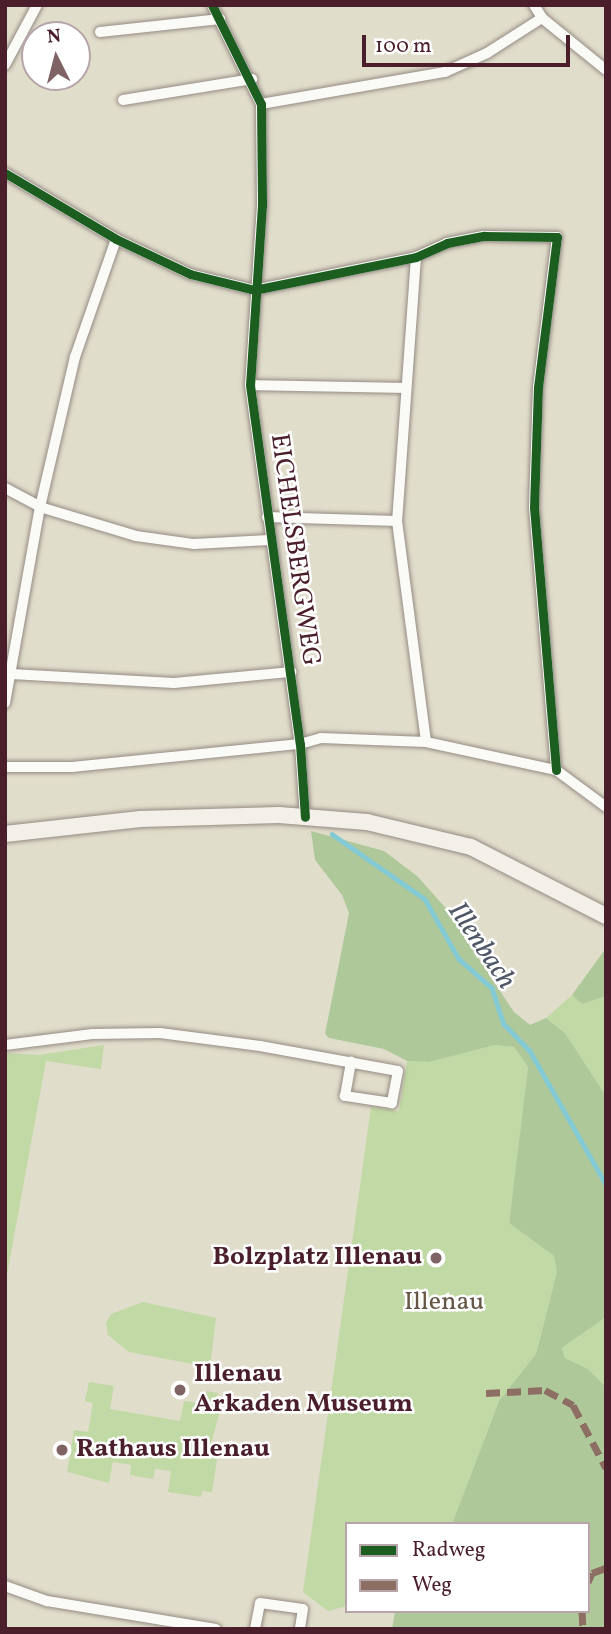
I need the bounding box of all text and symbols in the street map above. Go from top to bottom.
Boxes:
north arrow [21,21,91,91]
scale bar [366,21,574,65]
text: N [46,23,62,51]
text: 100 m [375,32,432,61]
street label: EICHELSBERGWEG [262,432,326,668]
water label: Illenbach [440,896,522,996]
place label: Bolzplatz Illenau [213,1242,422,1274]
marker: Bolzplatz Illenau [428,1250,444,1266]
park label: Illenau [404,1287,484,1319]
place label: Illenau Arkaden Museum [194,1359,413,1420]
marker: Illenau Arkaden Museum [172,1382,188,1398]
place label: Rathaus Illenau [76,1434,270,1466]
marker: Rathaus Illenau [54,1442,70,1458]
legend [345,1522,590,1613]
text: Radweg [412,1536,485,1565]
text: Weg [412,1571,452,1600]

